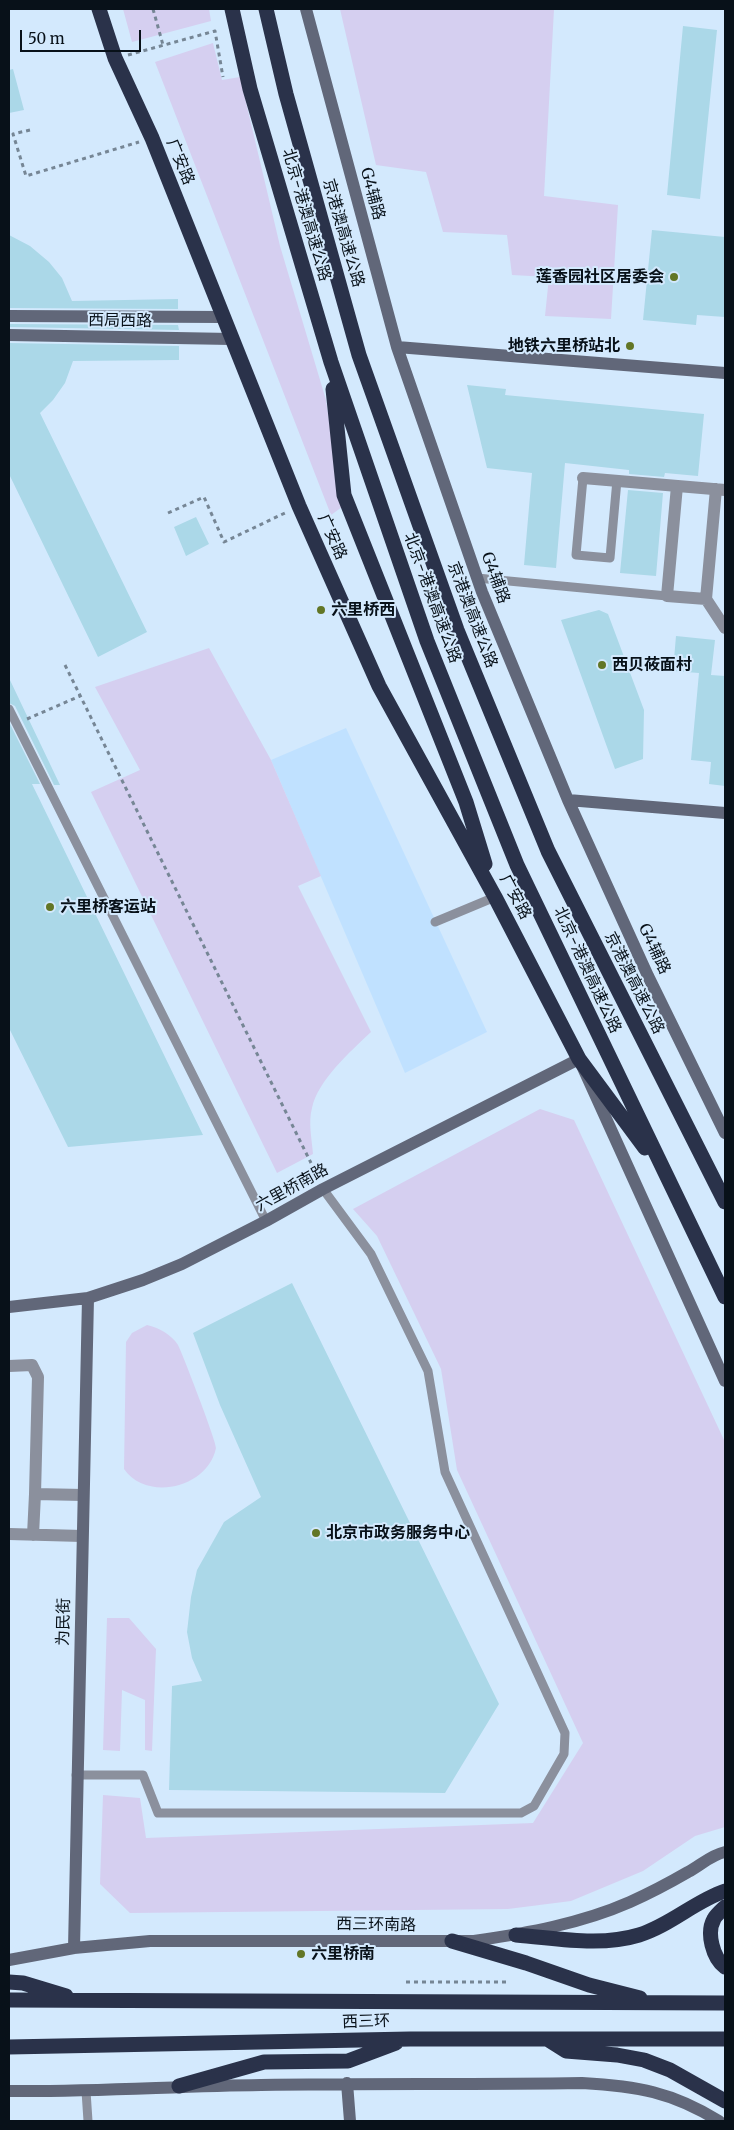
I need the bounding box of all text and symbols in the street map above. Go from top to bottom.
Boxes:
scale bar [22,20,144,52]
text: 50 m [28,29,65,48]
street label: 广安路 [162,136,198,188]
street label: 北京-港澳高速公路 [278,146,334,284]
street label: G4辅路 [356,166,388,222]
street label: 京港澳高速公路 [318,177,368,289]
place label: 莲香园社区居委会 [536,267,664,287]
marker: 莲香园社区居委会 [668,271,680,283]
street label: 西局西路 [88,311,152,331]
place label: 地铁六里桥站北 [508,336,620,356]
marker: 地铁六里桥站北 [624,340,636,352]
street label: 广安路 [313,511,351,563]
street label: 北京-港澳高速公路 [400,530,464,666]
street label: G4辅路 [477,550,513,606]
street label: 京港澳高速公路 [443,559,501,671]
place label: 六里桥西 [331,600,395,620]
marker: 六里桥西 [315,604,327,616]
place label: 西贝莜面村 [612,655,692,675]
marker: 西贝莜面村 [596,659,608,671]
street label: 广安路 [495,871,535,923]
place label: 六里桥客运站 [60,897,156,917]
marker: 六里桥客运站 [44,901,56,913]
street label: 北京-港澳高速公路 [549,904,625,1036]
street label: G4辅路 [634,921,674,977]
street label: 京港澳高速公路 [600,929,668,1037]
street label: 六里桥南路 [252,1160,332,1216]
place label: 北京市政务服务中心 [326,1523,470,1543]
marker: 北京市政务服务中心 [310,1527,322,1539]
street label: 为民街 [54,1598,74,1646]
street label: 西三环南路 [336,1915,416,1935]
place label: 六里桥南 [311,1944,375,1964]
marker: 六里桥南 [295,1948,307,1960]
street label: 西三环 [342,2012,390,2032]

